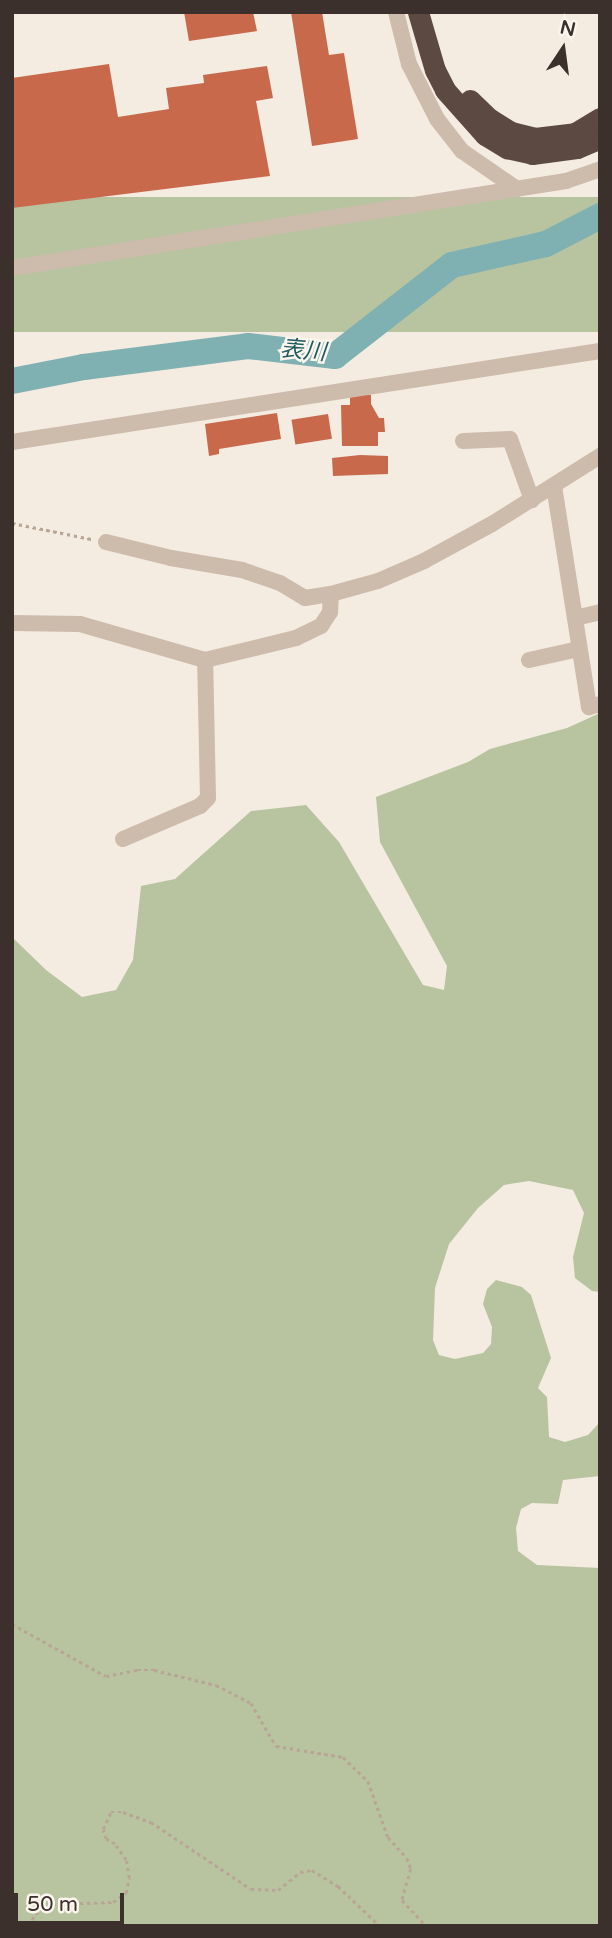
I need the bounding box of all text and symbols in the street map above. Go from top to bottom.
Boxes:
north arrow [528,14,598,84]
text: N [558,16,578,41]
water label: 表川 [279,335,327,367]
scale bar [18,1878,128,1922]
text: 50 m [27,1892,78,1917]

